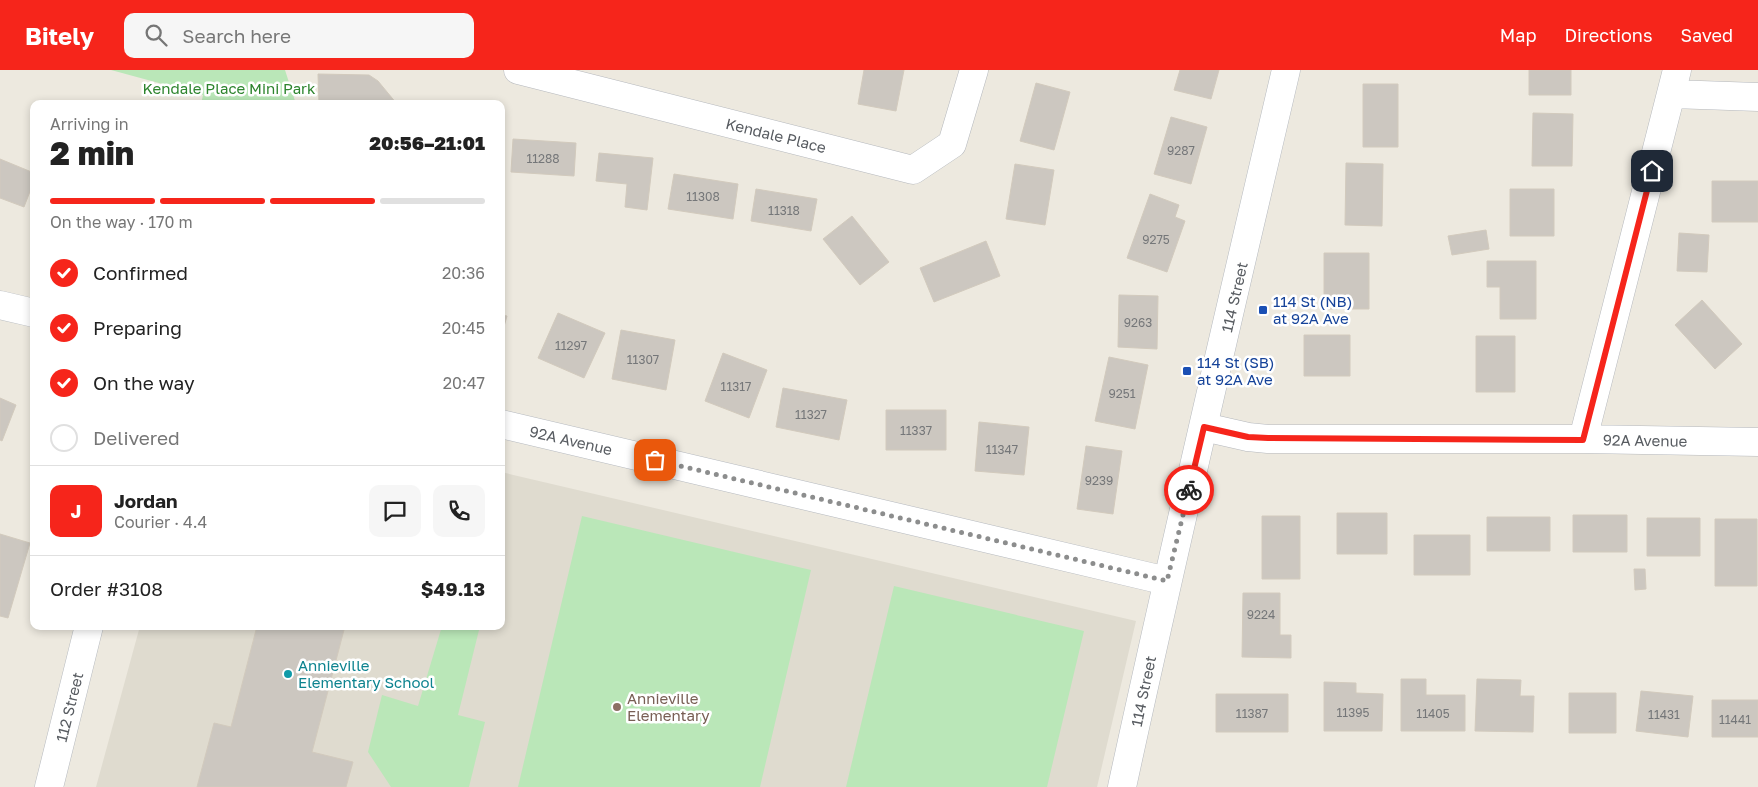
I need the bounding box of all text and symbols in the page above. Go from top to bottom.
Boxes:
search box [124,13,474,58]
text: Bitely [25,21,94,50]
icon: search [142,21,170,49]
text: Search here [182,24,291,47]
text: Map [1500,24,1536,46]
text: Directions [1564,24,1652,46]
text: Saved [1680,24,1733,46]
park label: Kendale Place Mini Park [143,79,316,97]
text: Arriving in [50,114,129,134]
street label: Kendale Place [724,114,828,156]
text: 20:56–21:01 [369,131,485,154]
text: 2 min [50,134,134,172]
house number: 9287 [1167,143,1195,158]
pin [1631,150,1673,192]
house number: 11288 [526,151,560,166]
icon: home [1638,157,1666,185]
house number: 11308 [686,189,720,204]
house number: 11318 [768,203,800,218]
text: On the way · 170 m [50,212,193,232]
house number: 9275 [1142,232,1170,247]
icon: check [50,259,78,287]
street label: 114 Street [1217,260,1251,334]
text: Confirmed [93,261,188,284]
text: 20:36 [442,263,485,283]
place label: 114 St (NB) at 92A Ave [1273,292,1352,327]
marker: 114 St (NB) at 92A Ave [1257,304,1269,316]
icon: check [50,314,78,342]
house number: 9263 [1124,315,1152,330]
text: Preparing [93,316,182,339]
text: 20:45 [442,318,485,338]
house number: 11297 [555,338,587,353]
house number: 11307 [627,352,659,367]
place label: 114 St (SB) at 92A Ave [1197,353,1275,388]
marker: 114 St (SB) at 92A Ave [1181,365,1193,377]
icon: check [50,369,78,397]
text: On the way [93,371,195,394]
text: 20:47 [443,373,485,393]
house number: 11317 [721,379,751,394]
house number: 9251 [1108,386,1136,401]
house number: 11327 [795,407,827,422]
street label: 92A Avenue [528,422,614,458]
house number: 11337 [900,423,932,438]
text: Delivered [93,426,180,449]
street label: 92A Avenue [1603,430,1688,450]
pin [634,439,676,481]
house number: 11347 [986,442,1018,457]
icon: bag [641,446,669,474]
courier [1164,465,1214,515]
house number: 9239 [1085,473,1113,488]
icon: bike [1175,476,1203,504]
button: chat [369,485,421,537]
button: phone [433,485,485,537]
text: Jordan [114,489,178,512]
text: J [71,499,81,522]
text: Courier · 4.4 [114,512,207,532]
text: Order #3108 [50,577,163,600]
text: $49.13 [421,577,485,600]
house number: 9224 [1247,607,1275,622]
street label: 114 Street [1127,654,1159,728]
place label: Annieville Elementary School [298,656,434,691]
marker: Annieville Elementary School [282,668,294,680]
street label: 112 Street [52,670,86,744]
place label: Annieville Elementary [627,689,710,724]
marker: Annieville Elementary [611,701,623,713]
house number: 11395 [1337,705,1369,720]
house number: 11387 [1236,706,1268,721]
house number: 11405 [1416,706,1450,721]
house number: 11431 [1648,707,1680,722]
house number: 11441 [1719,712,1751,727]

